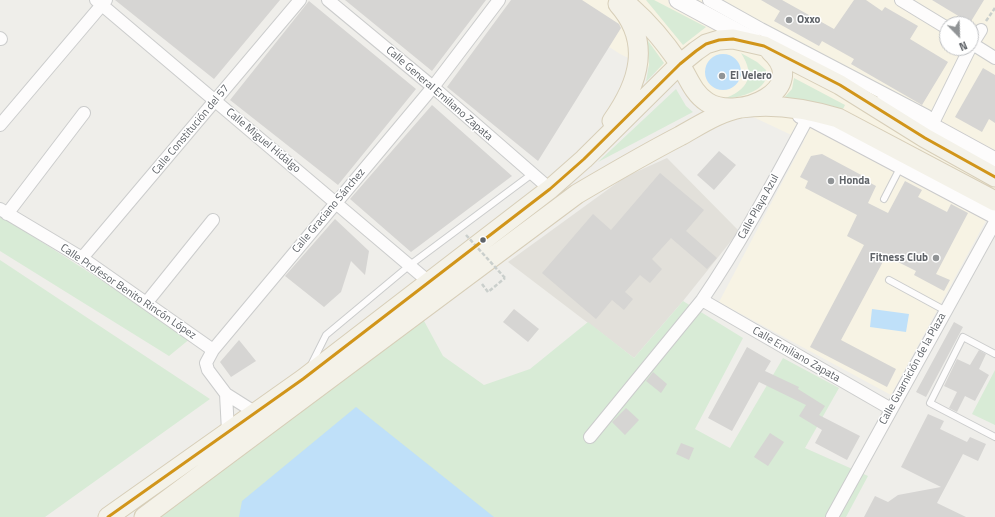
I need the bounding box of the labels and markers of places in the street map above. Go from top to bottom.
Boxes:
place label: Oxxo [797,13,820,27]
marker: Oxxo [784,15,794,25]
place label: El Velero [730,69,772,83]
marker: El Velero [717,71,727,81]
place label: Honda [839,174,870,188]
marker: Honda [826,176,836,186]
unlabelled marker [478,235,488,245]
place label: Fitness Club [870,251,928,265]
marker: Fitness Club [931,253,941,263]

